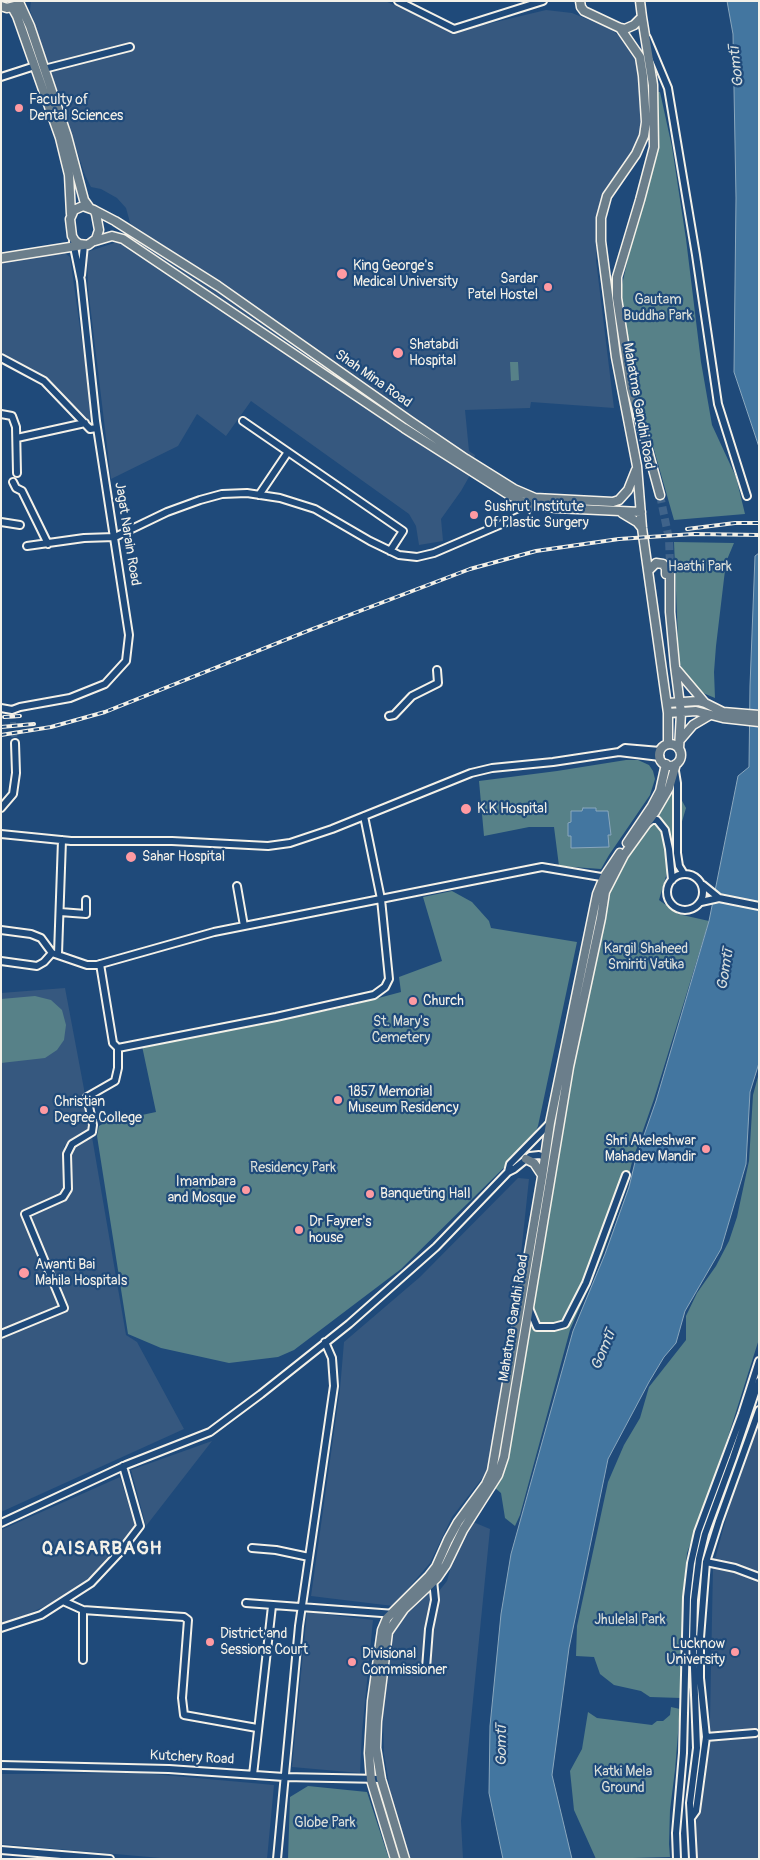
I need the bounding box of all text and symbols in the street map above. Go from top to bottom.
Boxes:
water label: Gomtī [726,44,748,88]
place label: Faculty of Dental Sciences [29,92,123,124]
marker: Faculty of Dental Sciences [13,102,25,114]
place label: King George's Medical University [353,258,458,290]
marker: King George's Medical University [335,267,349,281]
place label: Sardar Patel Hostel [467,271,538,304]
marker: Sardar Patel Hostel [542,281,554,293]
park label: Gautam Buddha Park [623,292,693,324]
place label: Shatabdi Hospital [409,337,458,370]
street label: Mahatma Gandhi Road [619,341,657,471]
street label: Shah Mina Road [331,346,415,412]
marker: Shatabdi Hospital [391,346,405,360]
street label: Jagat Narain Road [111,481,143,587]
place label: Sushrut Institute Of Plastic Surgery [484,499,589,532]
marker: Sushrut Institute Of Plastic Surgery [468,509,480,521]
park label: Haathi Park [668,559,732,575]
place label: K.K Hospital [477,801,547,817]
marker: K.K Hospital [459,802,473,816]
place label: Sahar Hospital [142,849,225,865]
marker: Sahar Hospital [124,850,138,864]
park label: Kargil Shaheed Smiriti Vatika [604,941,688,974]
water label: Gomtī [714,947,738,991]
place label: Church [423,993,464,1009]
marker: Church [407,995,419,1007]
park label: St. Mary's Cemetery [372,1014,430,1046]
place label: 1857 Memorial Museum Residency [348,1084,459,1116]
place label: Christian Degree College [54,1094,142,1126]
marker: 1857 Memorial Museum Residency [332,1094,344,1106]
marker: Christian Degree College [38,1104,50,1116]
place label: Shri Akeleshwar Mahadev Mandir [605,1133,696,1166]
marker: Shri Akeleshwar Mahadev Mandir [700,1143,712,1155]
park label: Residency Park [250,1160,336,1176]
place label: Imambara and Mosque [168,1174,236,1206]
marker: Imambara and Mosque [240,1184,252,1196]
place label: Banqueting Hall [380,1186,470,1202]
marker: Banqueting Hall [364,1188,376,1200]
place label: Dr Fayrer's house [309,1214,372,1246]
marker: Dr Fayrer's house [293,1224,305,1236]
street label: Mahatma Gandhi Road [496,1253,532,1383]
place label: Awanti Bai Mahila Hospitals [35,1257,127,1290]
marker: Awanti Bai Mahila Hospitals [17,1266,31,1280]
water label: Gomtī [587,1327,621,1373]
district label: QAISARBAGH [40,1538,164,1560]
park label: Jhulelal Park [594,1612,666,1628]
place label: District and Sessions Court [220,1626,308,1658]
marker: District and Sessions Court [204,1636,216,1648]
place label: Lucknow University [666,1636,725,1668]
place label: Divisional Commissioner [362,1646,447,1678]
marker: Lucknow University [729,1646,741,1658]
marker: Divisional Commissioner [346,1656,358,1668]
water label: Gomtī [493,1724,511,1766]
street label: Kutchery Road [149,1747,235,1769]
park label: Katki Mela Ground [594,1764,652,1796]
park label: Globe Park [294,1815,356,1831]

